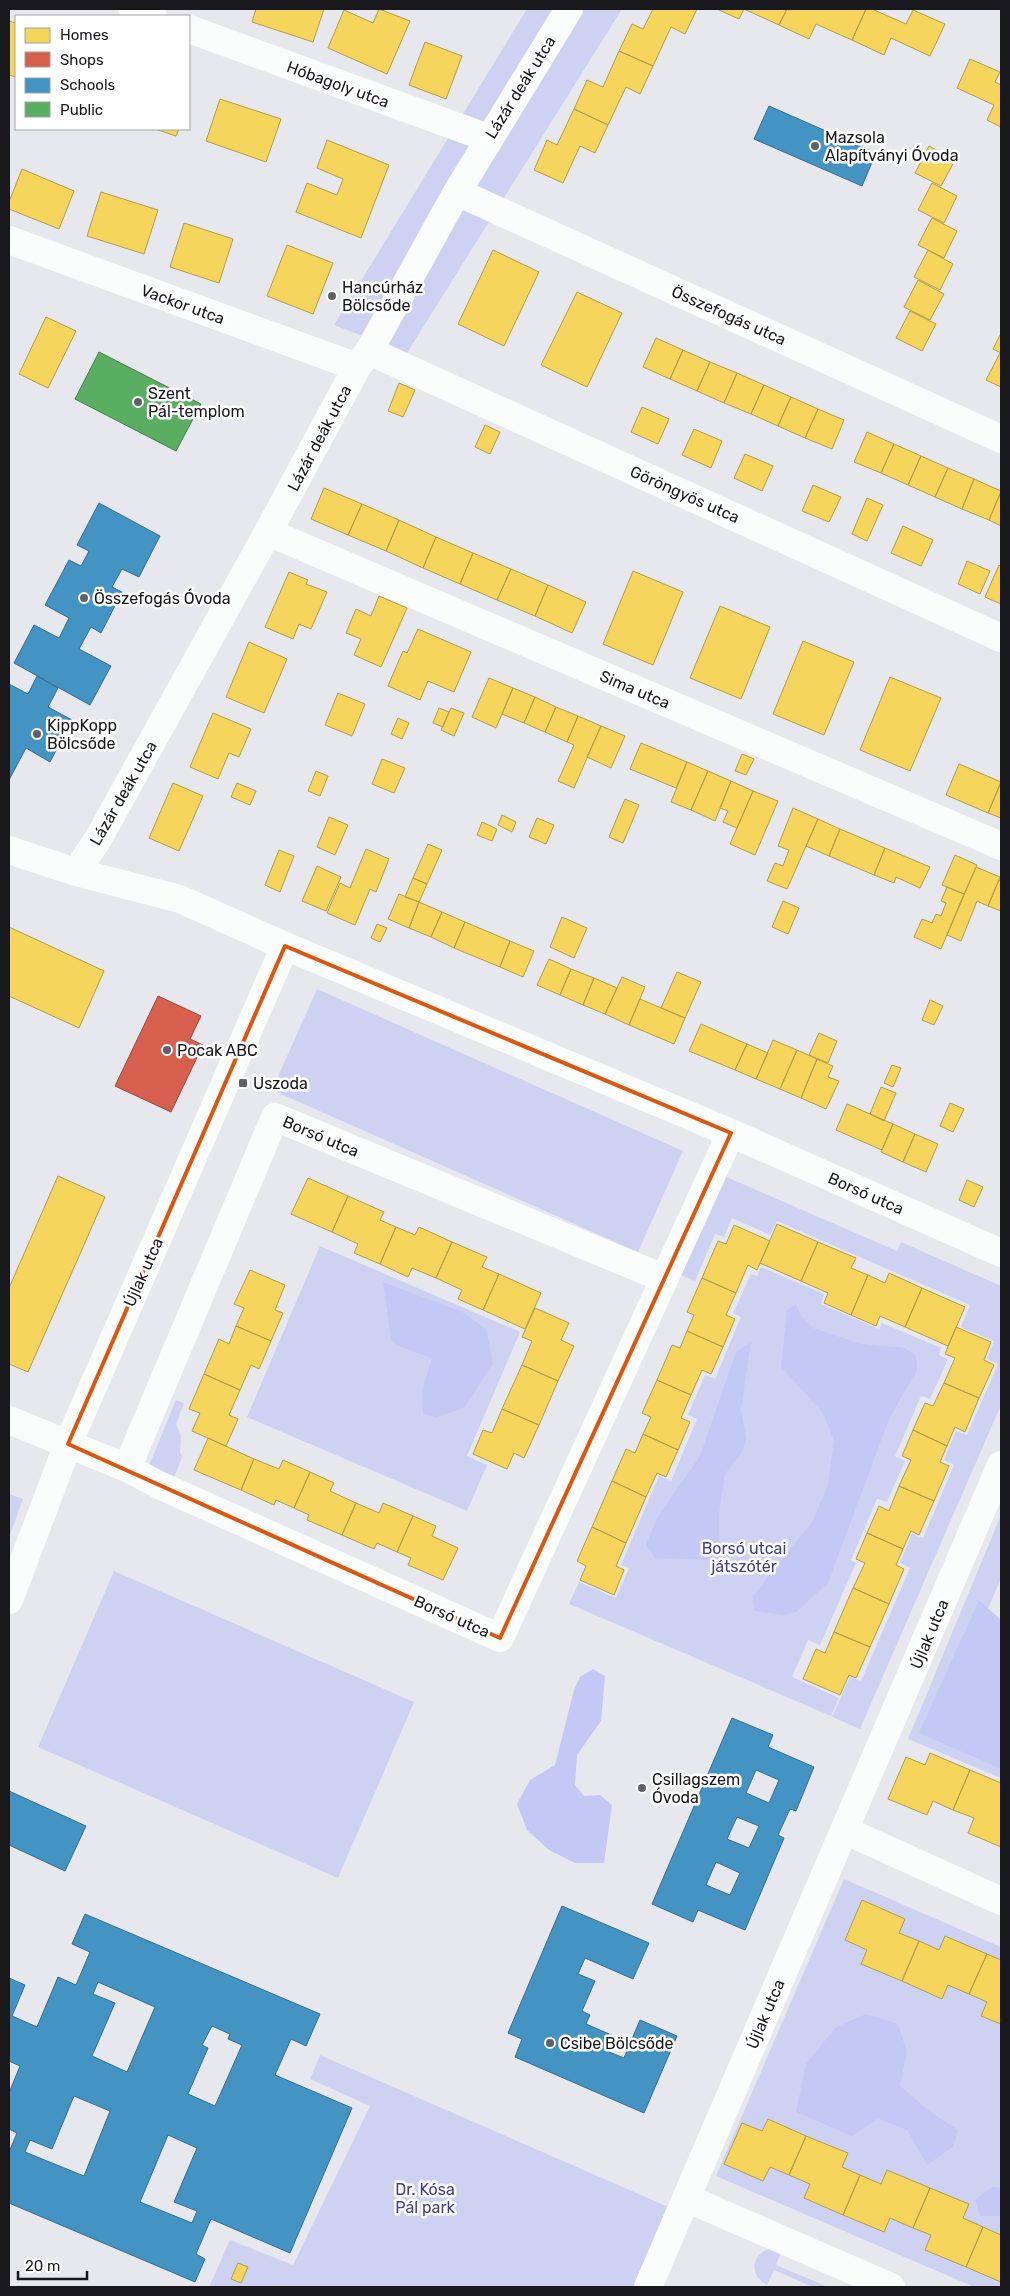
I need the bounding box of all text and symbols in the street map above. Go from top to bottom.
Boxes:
legend [15,15,190,130]
text: Homes [60,26,109,44]
street label: Lázár deák utca [481,32,560,142]
text: Shops [60,51,104,69]
street label: Hóbagoly utca [284,57,392,112]
text: Schools [60,76,116,94]
text: Public [60,101,103,119]
place label: Mazsola Alapítványi Óvoda [825,128,958,165]
marker: Mazsola Alapítványi Óvoda [809,140,821,152]
place label: Hancúrház Bölcsőde [342,278,423,315]
street label: Vackor utca [138,281,227,328]
street label: Összefogás utca [669,282,789,349]
marker: Hancúrház Bölcsőde [326,290,338,302]
street label: Lázár deák utca [284,382,355,494]
place label: Szent Pál-templom [148,384,245,421]
marker: Szent Pál-templom [132,396,144,408]
street label: Göröngyös utca [627,462,742,527]
place label: Összefogás Óvoda [94,588,231,608]
marker: Összefogás Óvoda [78,592,90,604]
street label: Sima utca [597,666,673,713]
place label: KippKopp Bölcsőde [47,716,117,753]
marker: KippKopp Bölcsőde [31,728,43,740]
street label: Lázár deák utca [86,738,161,849]
place label: Pocak ABC [177,1041,258,1060]
marker: Pocak ABC [161,1044,173,1056]
place label: Uszoda [253,1074,308,1093]
marker: Uszoda [237,1077,249,1089]
street label: Borsó utca [280,1112,362,1161]
street label: Borsó utca [825,1168,907,1219]
street label: Újlak utca [119,1234,167,1310]
park label: Borsó utcai játszótér [702,1539,786,1576]
street label: Borsó utca [411,1591,493,1642]
street label: Újlak utca [905,1596,953,1672]
place label: Csillagszem Óvoda [652,1770,740,1807]
marker: Csillagszem Óvoda [636,1782,648,1794]
street label: Újlak utca [741,1976,789,2052]
place label: Csibe Bölcsőde [560,2034,674,2053]
marker: Csibe Bölcsőde [544,2037,556,2049]
park label: Dr. Kósa Pál park [395,2180,455,2217]
scale bar [18,2248,86,2280]
text: 20 m [25,2257,60,2275]

